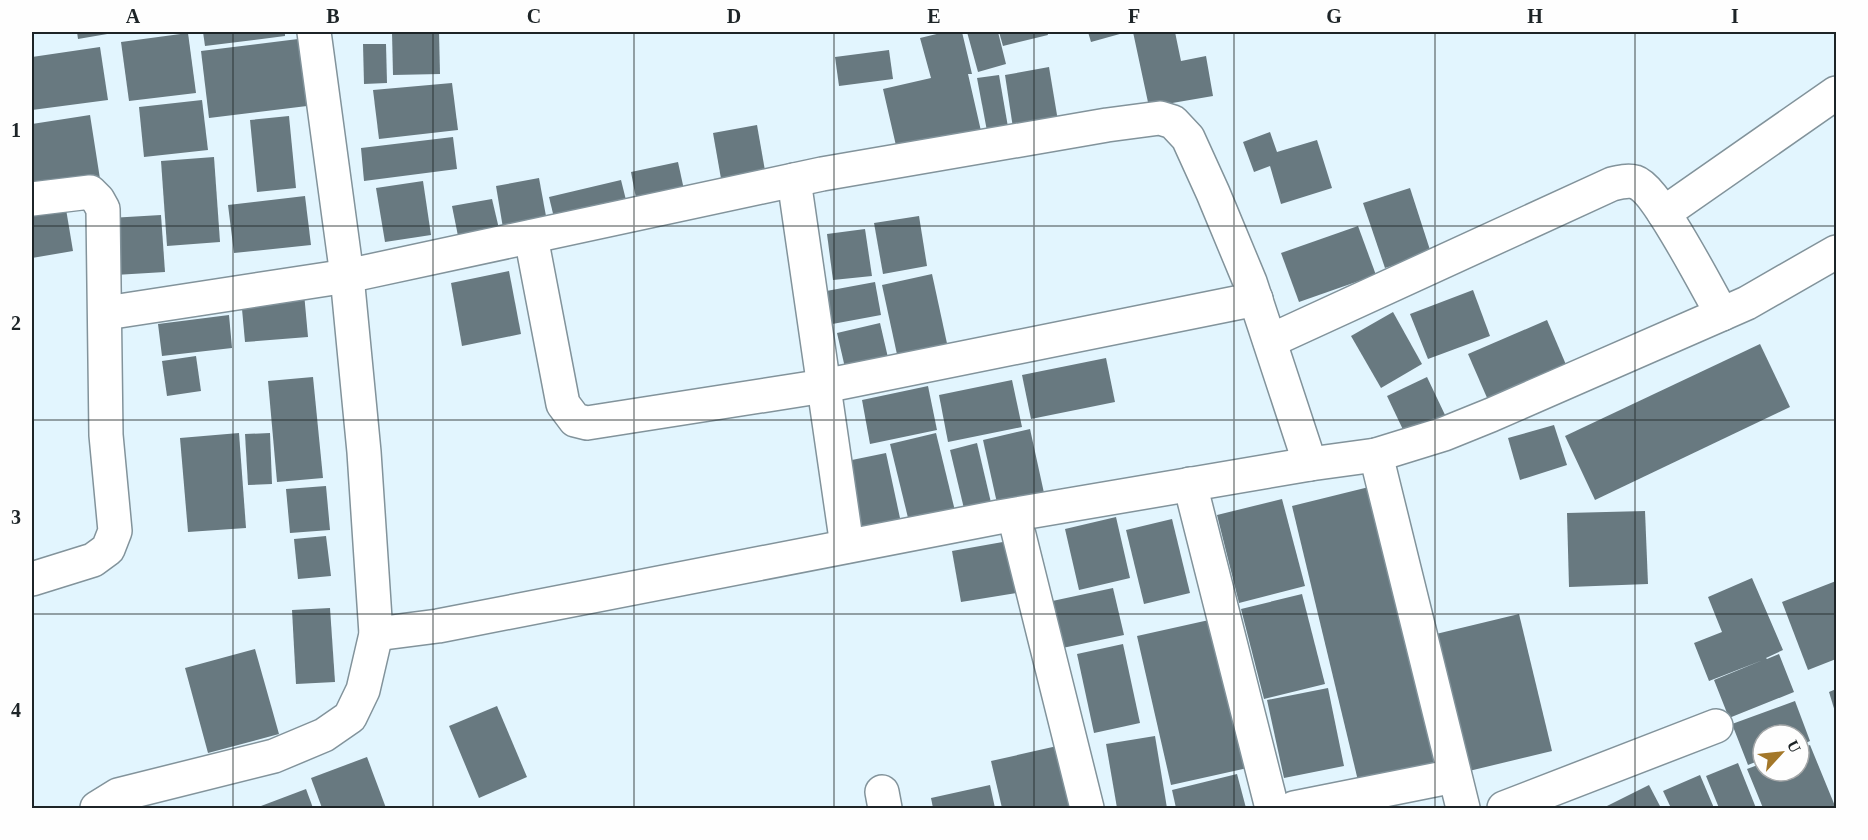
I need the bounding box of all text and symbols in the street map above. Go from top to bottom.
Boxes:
text: A [126,5,141,27]
text: B [326,5,340,27]
text: C [527,5,541,27]
text: D [727,5,741,27]
text: E [927,5,941,27]
text: F [1128,5,1140,27]
text: G [1326,5,1342,27]
text: H [1527,5,1543,27]
text: I [1731,5,1739,27]
text: 1 [11,119,21,141]
text: 2 [11,312,21,334]
text: 3 [11,506,21,528]
text: 4 [11,699,21,721]
north arrow [1751,723,1811,783]
text: U [1784,737,1804,756]

